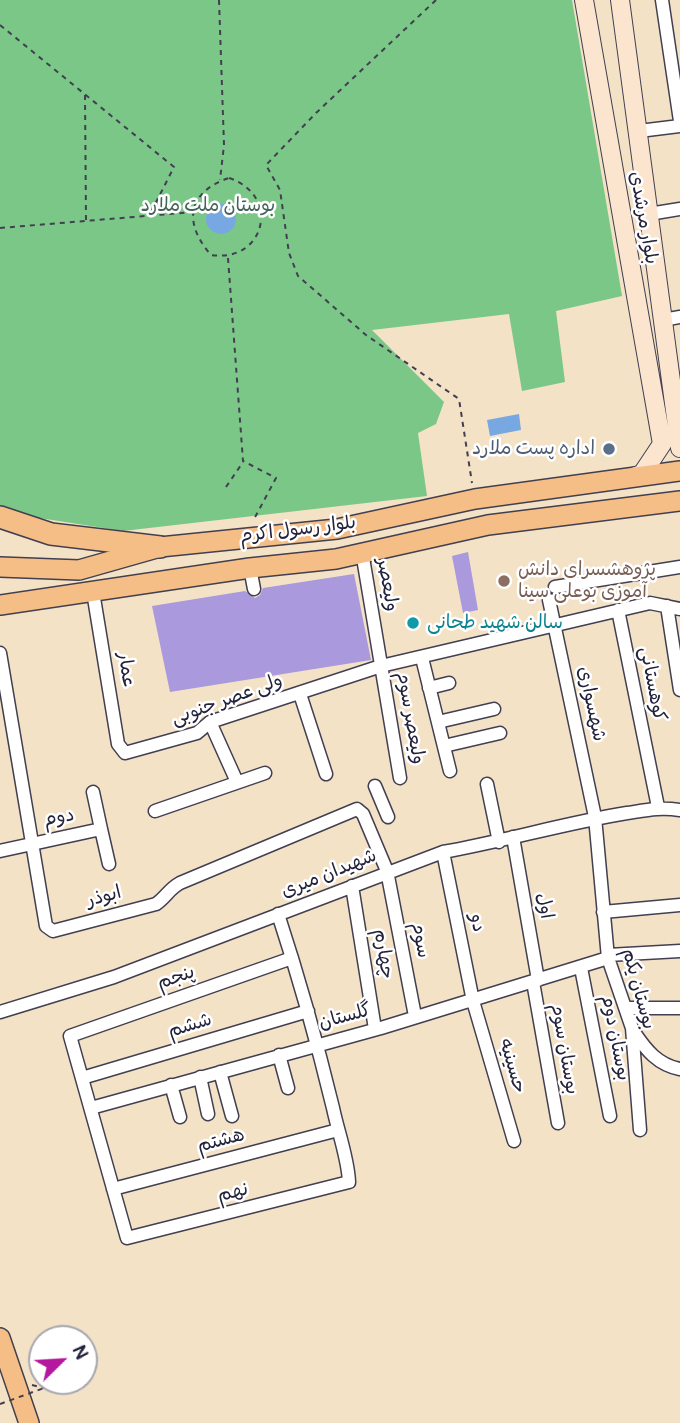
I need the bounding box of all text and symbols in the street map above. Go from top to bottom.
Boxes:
street label: بلوار مرشدی [624,170,662,266]
park label: بوستان ملت ملارد [141,195,275,217]
place label: اداره پست ملارد [472,438,595,460]
marker: اداره پست ملارد [601,441,617,457]
street label: بلوار رسول اکرم [239,512,357,548]
street label: ولیعصر [371,557,403,613]
place label: پژوهشسرای دانش آموزی بوعلی سینا [518,559,656,603]
marker: پژوهشسرای دانش آموزی بوعلی سینا [496,573,512,589]
place label: سالن شهید طحانی [427,612,563,634]
marker: سالن شهید طحانی [405,615,421,631]
street label: کوهستانی [634,645,670,723]
street label: عمار [112,650,140,690]
street label: شهسواری [572,664,610,744]
street label: ولی عصر جنوبی [168,669,286,731]
street label: ولیعصر سوم [391,670,429,766]
street label: دوم [42,804,76,832]
street label: شهیدان میری [278,845,380,903]
street label: ابوذر [84,881,124,913]
street label: اول [530,891,558,921]
street label: دو [464,912,490,934]
street label: سوم [405,920,435,960]
street label: چهارم [368,927,398,981]
street label: بوستان یکم [616,946,660,1032]
street label: پنجم [154,961,198,995]
street label: بوستان دوم [596,993,634,1083]
street label: گلستان [316,999,374,1035]
street label: بوستان سوم [545,1002,583,1096]
street label: ششم [165,1009,215,1043]
street label: حسینیه [493,1036,531,1096]
street label: هشتم [195,1124,247,1158]
street label: نهم [215,1178,251,1208]
north arrow [28,1325,98,1395]
text: N [67,1342,94,1363]

